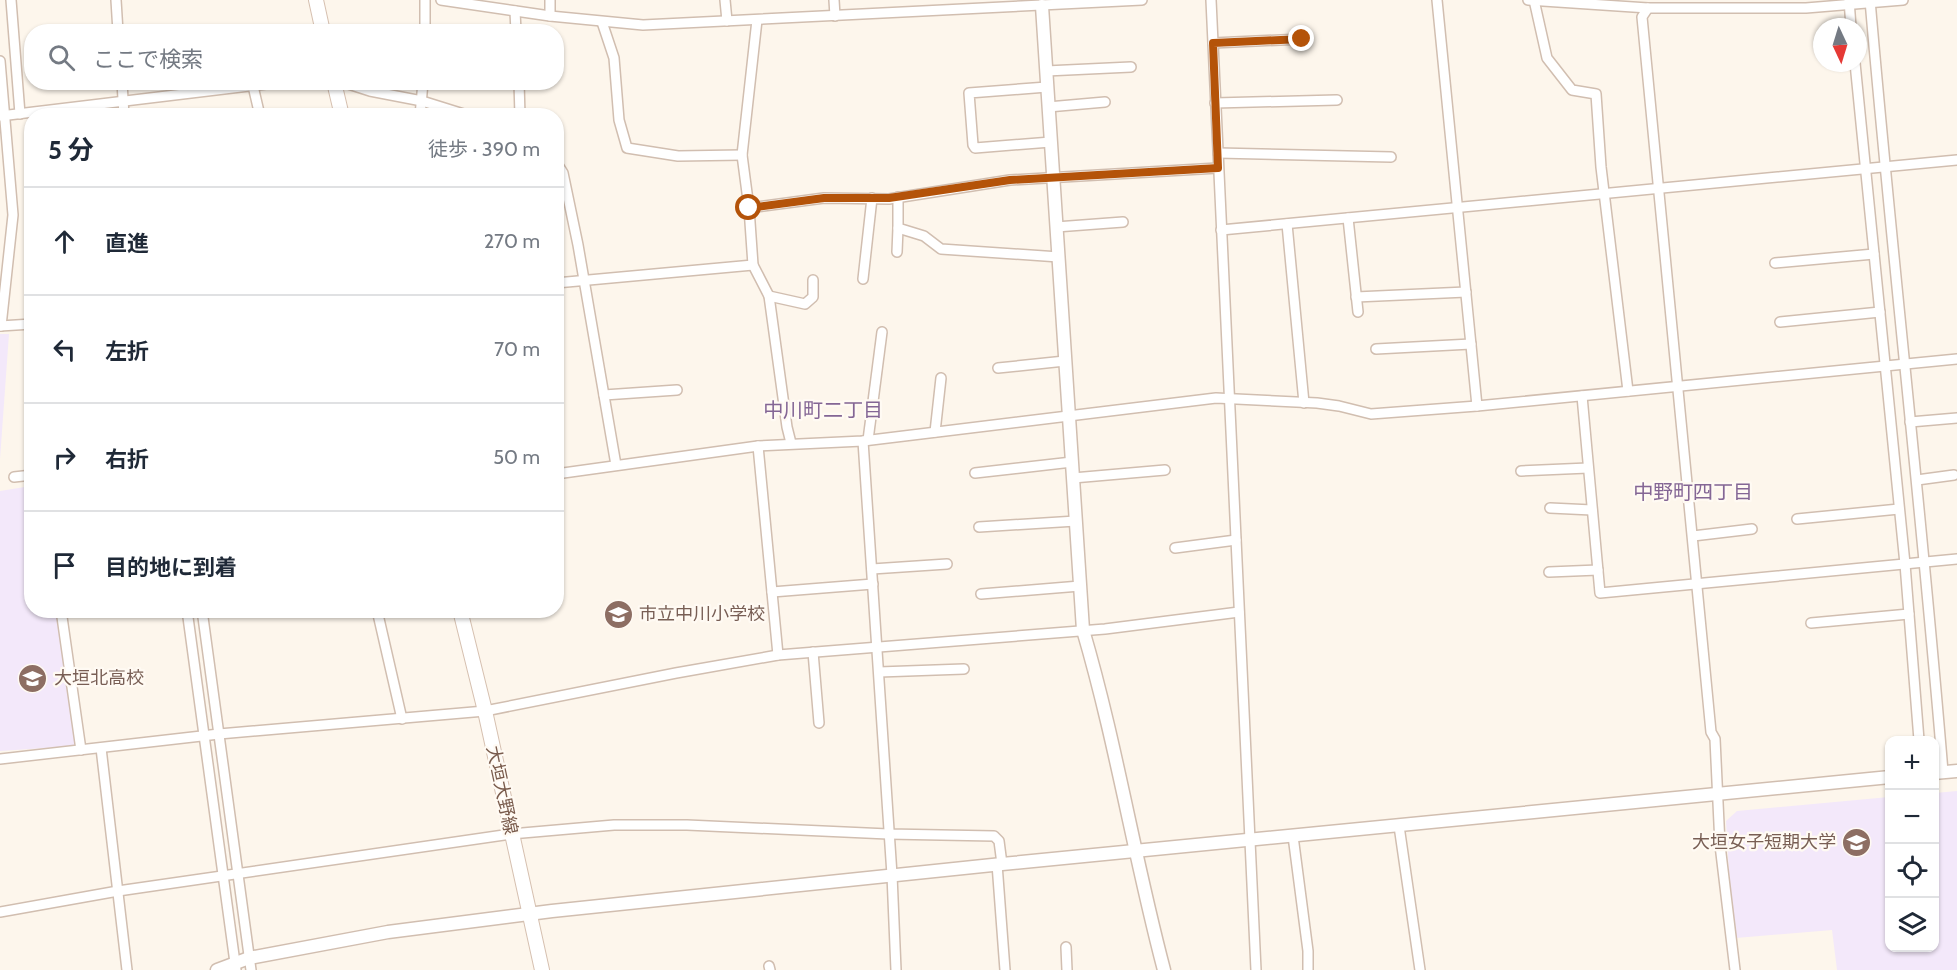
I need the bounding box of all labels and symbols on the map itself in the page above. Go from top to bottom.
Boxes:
north arrow [1813,18,1867,72]
route end [1288,25,1314,51]
route start [735,194,761,220]
district label: 中川町二丁目 [763,398,883,422]
district label: 中野町四丁目 [1633,480,1753,504]
school or university icon: 市立中川小学校 [602,598,634,630]
place label: 市立中川小学校 [639,603,765,625]
school or university icon: 大垣北高校 [17,662,49,694]
place label: 大垣北高校 [54,667,144,689]
street label: 大垣大野線 [482,744,522,836]
school or university icon: 大垣女子短期大学 [1841,826,1873,858]
place label: 大垣女子短期大学 [1692,831,1836,853]

